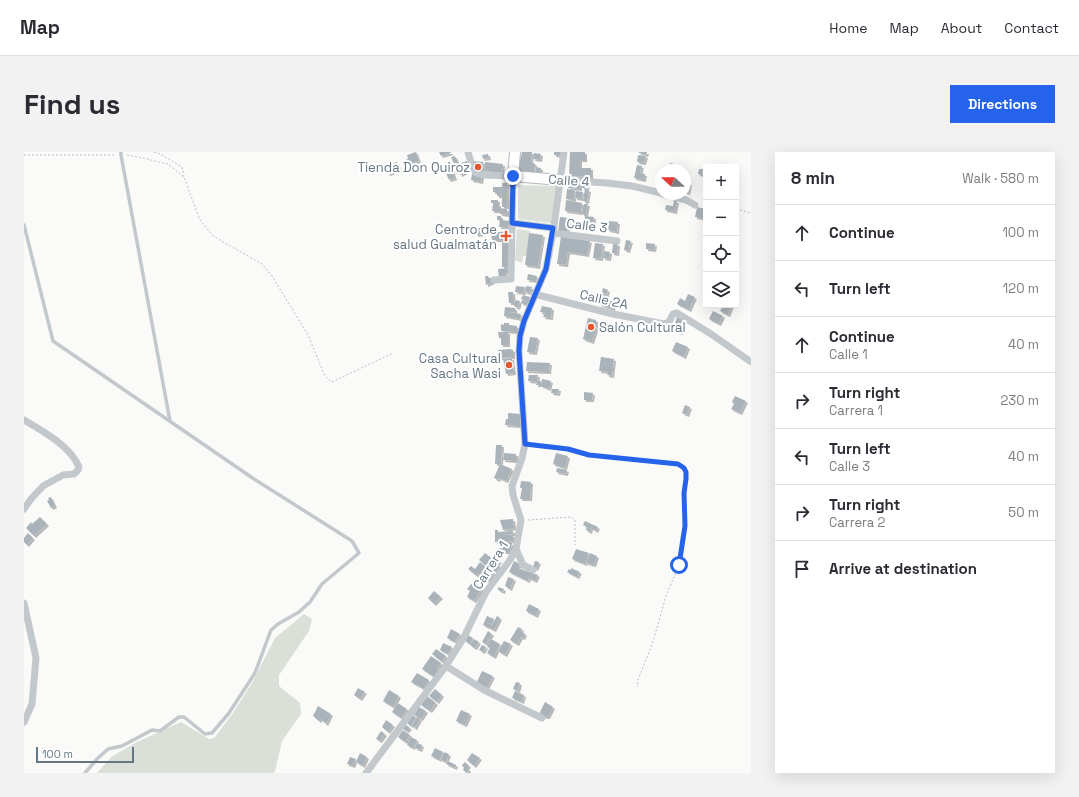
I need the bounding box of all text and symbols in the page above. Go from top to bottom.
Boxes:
text: Map [20,15,60,40]
text: Home [829,19,867,37]
text: Map [889,19,919,37]
text: About [941,19,982,37]
text: Contact [1004,19,1059,37]
button: Directions [950,85,1055,123]
text: Find us [24,86,121,122]
place label: Tienda Don Quiroz [357,159,470,176]
marker: Tienda Don Quiroz [473,162,483,172]
north arrow [655,164,691,200]
map controls [703,164,739,308]
button: + [703,164,739,200]
route end [504,167,522,185]
text: 8 min [791,167,835,189]
text: Walk · 580 m [962,170,1039,187]
street label: Calle 4 [548,171,590,190]
button: − [703,200,739,236]
street label: Calle 3 [566,215,609,236]
place label: Centro de salud Gualmatán [393,221,497,253]
icon: ahead [791,222,813,244]
text: Continue [829,223,895,242]
text: 100 m [1002,224,1039,241]
marker: Centro de salud Gualmatán [500,230,512,242]
button: locate [703,236,739,272]
button: layers [703,272,739,308]
icon: left [791,278,813,300]
text: Turn left [829,279,891,298]
text: 120 m [1003,280,1039,297]
street label: Calle 2A [578,286,630,313]
place label: Salón Cultural [599,319,686,336]
marker: Salón Cultural [586,322,596,332]
text: Continue [829,327,895,346]
icon: ahead [791,334,813,356]
text: 40 m [1008,336,1039,353]
text: Calle 1 [829,346,868,363]
place label: Casa Cultural Sacha Wasi [419,350,501,382]
marker: Casa Cultural Sacha Wasi [504,360,514,370]
text: Turn right [829,383,900,402]
icon: right [791,390,813,412]
text: 230 m [1001,392,1039,409]
text: Carrera 1 [829,402,883,419]
text: Turn left [829,439,891,458]
icon: left [791,446,813,468]
text: 40 m [1008,448,1039,465]
text: Calle 3 [829,458,870,475]
text: Turn right [829,495,900,514]
icon: right [791,502,813,524]
text: 50 m [1008,504,1039,521]
text: Carrera 2 [829,514,885,531]
street label: Carrera 1 [469,538,512,593]
route start [670,556,688,574]
icon: arrive [791,558,813,580]
text: Arrive at destination [829,559,977,578]
scale bar [36,745,134,764]
text: 100 m [42,747,73,761]

